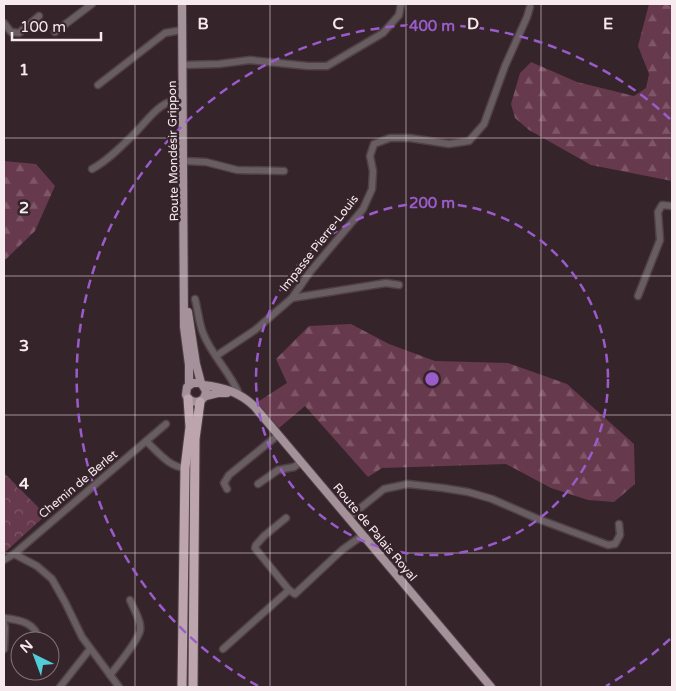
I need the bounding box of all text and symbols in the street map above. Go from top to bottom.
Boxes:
scale bar [12,10,101,42]
text: B [197,14,209,34]
text: C [332,14,344,34]
text: D [467,14,479,34]
text: E [603,14,613,34]
text: 400 m [409,17,455,35]
text: 100 m [20,18,66,36]
text: 1 [19,60,29,80]
street label: Route Mondésir Grippon [165,80,181,222]
street label: Impasse Pierre-Louis [277,192,361,294]
text: 200 m [409,194,455,212]
text: 2 [19,198,29,218]
text: 3 [19,336,29,356]
centre of rings [423,370,441,388]
street label: Chemin de Berlet [36,447,120,521]
text: 4 [19,474,29,494]
street label: Route de Palais Royal [330,480,420,584]
north arrow [10,631,60,681]
text: N [17,637,37,657]

